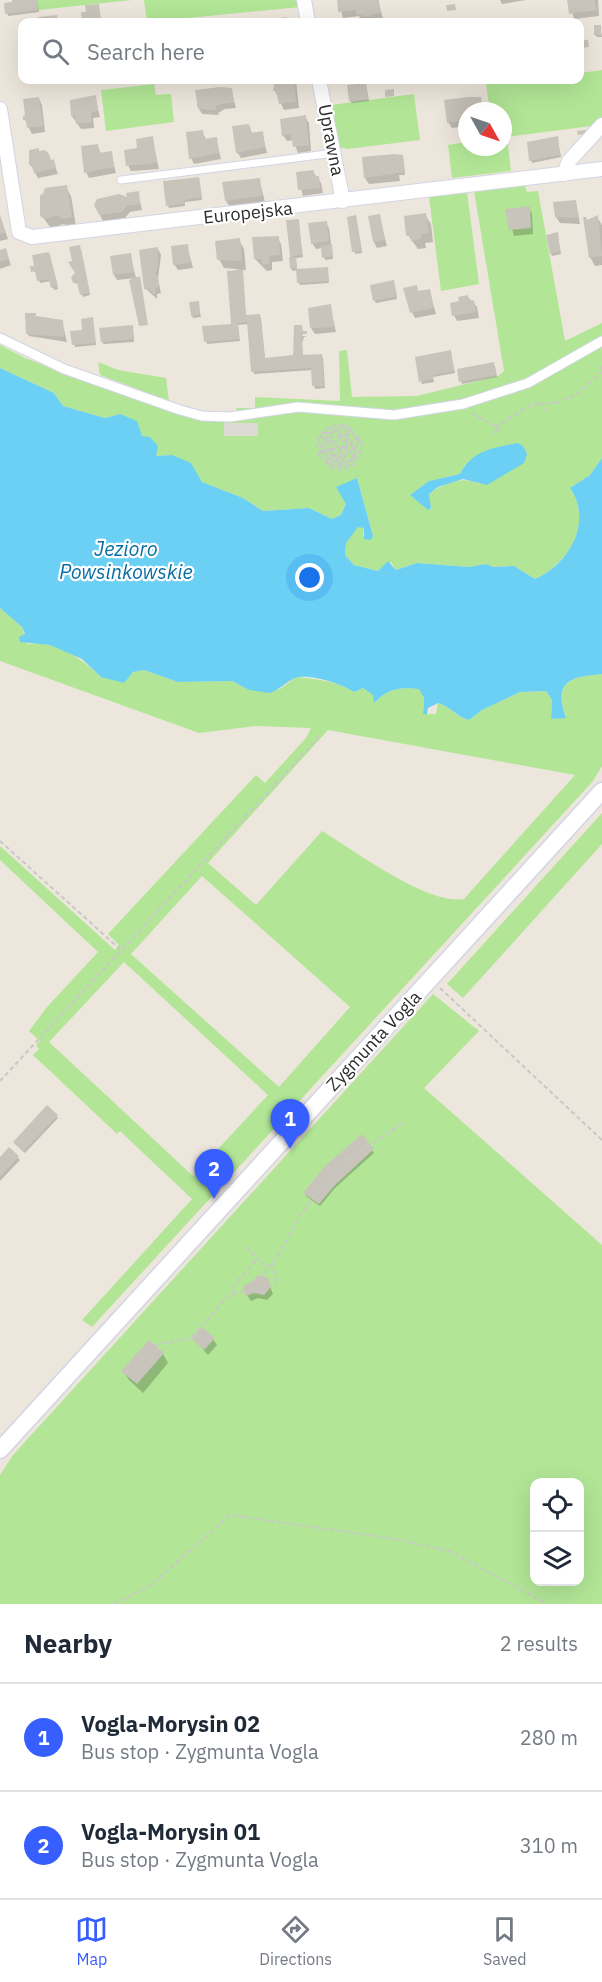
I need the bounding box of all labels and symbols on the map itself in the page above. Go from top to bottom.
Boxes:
street label: Uprawna [313,102,350,178]
north arrow [458,102,512,156]
street label: Europejska [202,196,294,229]
water label: Jezioro Powsinkowskie [59,535,193,585]
your location [295,563,324,592]
street label: Zygmunta Vogla [321,985,426,1096]
pin: 1 [270,1100,310,1149]
pin: 2 [194,1150,234,1199]

